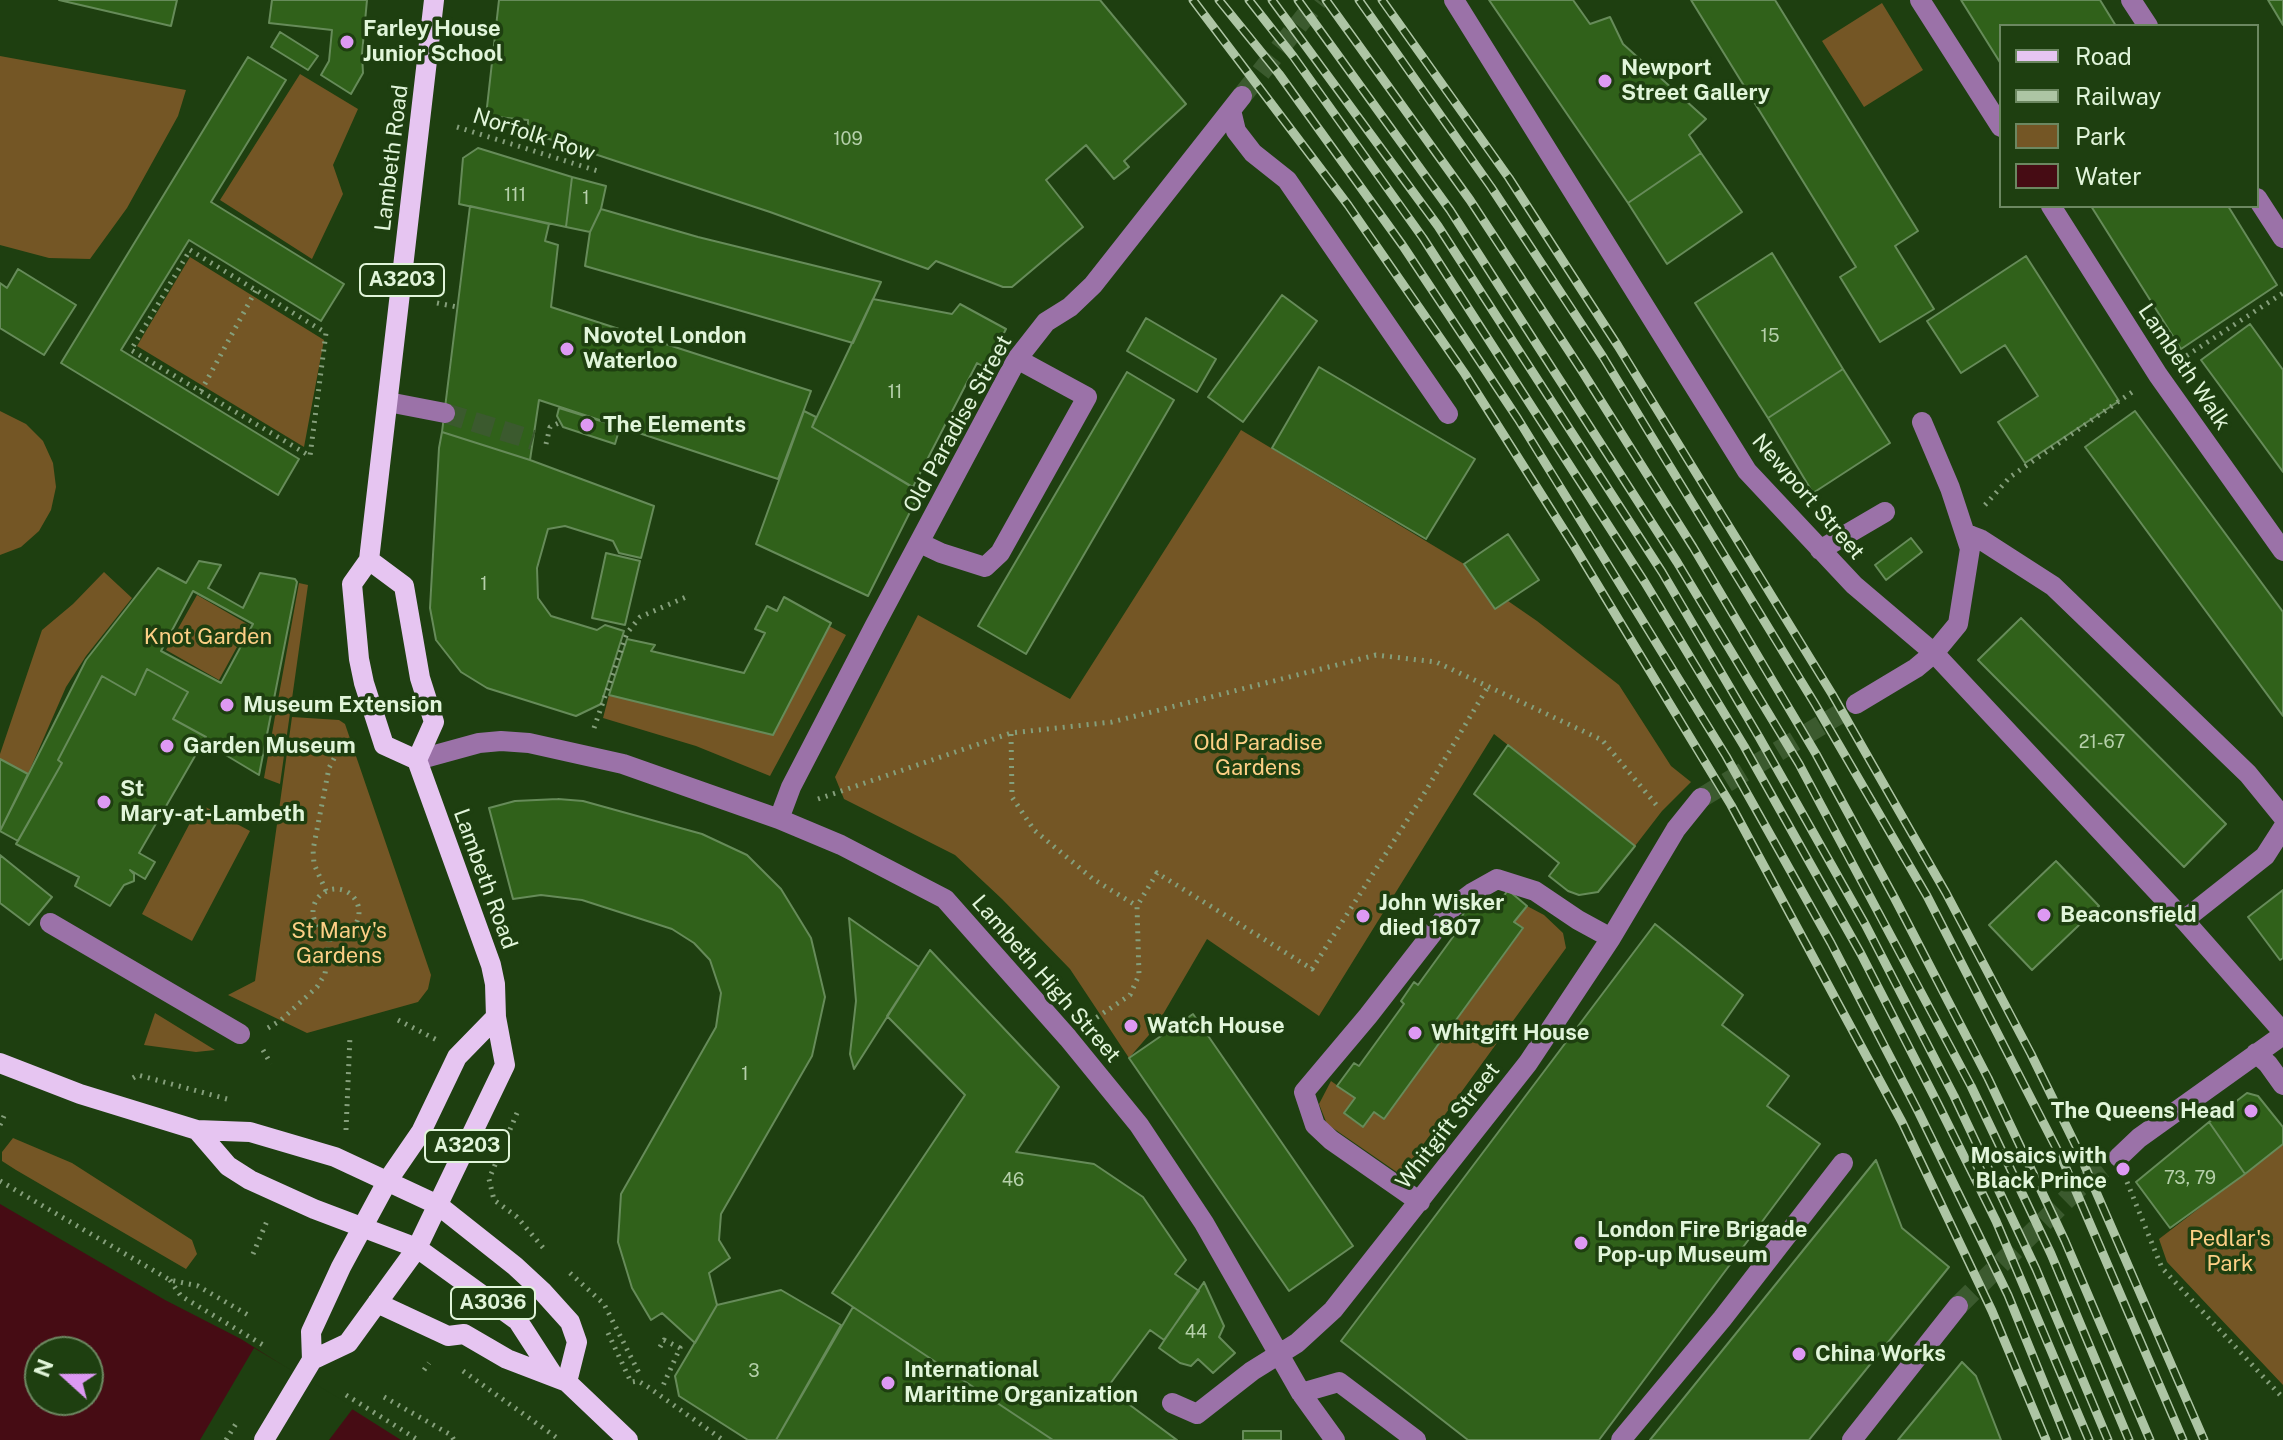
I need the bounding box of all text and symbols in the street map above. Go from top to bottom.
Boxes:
place label: Farley House Junior School [363,16,503,68]
legend [1999,24,2259,208]
marker: Farley House Junior School [338,33,356,51]
text: Road [2075,42,2132,70]
place label: Newport Street Gallery [1621,55,1770,106]
marker: Newport Street Gallery [1596,72,1614,90]
text: Railway [2075,82,2161,110]
street label: Lambeth Road [370,83,414,233]
street label: Norfolk Row [470,103,598,167]
text: Park [2075,122,2126,150]
house number: 109 [833,128,863,150]
text: Water [2075,162,2142,190]
house number: 111 [504,184,526,206]
house number: 1 [582,187,590,209]
road number: A3203 [360,264,444,296]
street label: Lambeth Walk [2132,299,2236,435]
place label: Novotel London Waterloo [583,323,747,374]
house number: 15 [1761,325,1779,347]
street label: Old Paradise Street [898,331,1018,517]
marker: Novotel London Waterloo [558,340,576,358]
house number: 11 [888,381,902,403]
place label: The Elements [603,412,746,438]
marker: The Elements [578,416,596,434]
street label: Newport Street [1746,429,1870,565]
house number: 1 [480,573,488,595]
park label: Knot Garden [144,624,272,650]
place label: Museum Extension [243,692,442,718]
marker: Museum Extension [218,696,236,714]
park label: Old Paradise Gardens [1193,730,1323,782]
house number: 21-67 [2079,731,2125,753]
place label: Garden Museum [183,733,356,759]
marker: Garden Museum [158,737,176,755]
place label: St Mary-at-Lambeth [120,776,305,828]
marker: St Mary-at-Lambeth [95,793,113,811]
street label: Lambeth Road [447,805,523,953]
street label: Lambeth High Street [966,890,1126,1068]
place label: John Wisker died 1807 [1379,890,1504,942]
place label: Beaconsfield [2060,902,2197,928]
marker: Beaconsfield [2035,906,2053,924]
marker: John Wisker died 1807 [1354,907,1372,925]
park label: St Mary's Gardens [291,918,387,970]
place label: Watch House [1147,1013,1285,1039]
marker: Watch House [1122,1017,1140,1035]
place label: Whitgift House [1431,1020,1589,1046]
marker: Whitgift House [1406,1024,1424,1042]
street label: Whitgift Street [1390,1057,1506,1195]
house number: 1 [741,1063,749,1085]
place label: The Queens Head [2051,1098,2235,1124]
marker: The Queens Head [2242,1102,2260,1120]
road number: A3203 [425,1130,509,1162]
place label: Mosaics with Black Prince [1971,1143,2107,1194]
marker: Mosaics with Black Prince [2114,1160,2132,1178]
house number: 73, 79 [2164,1167,2216,1189]
house number: 46 [1002,1169,1024,1191]
place label: London Fire Brigade Pop-up Museum [1597,1217,1807,1268]
park label: Pedlar's Park [2189,1226,2271,1278]
marker: London Fire Brigade Pop-up Museum [1572,1234,1590,1252]
road number: A3036 [451,1287,535,1319]
house number: 44 [1185,1321,1207,1343]
north arrow [24,1336,104,1416]
place label: China Works [1815,1341,1946,1367]
marker: China Works [1790,1345,1808,1363]
text: N [28,1355,59,1381]
place label: International Maritime Organization [904,1357,1138,1408]
house number: 3 [748,1360,760,1382]
marker: International Maritime Organization [879,1374,897,1392]

